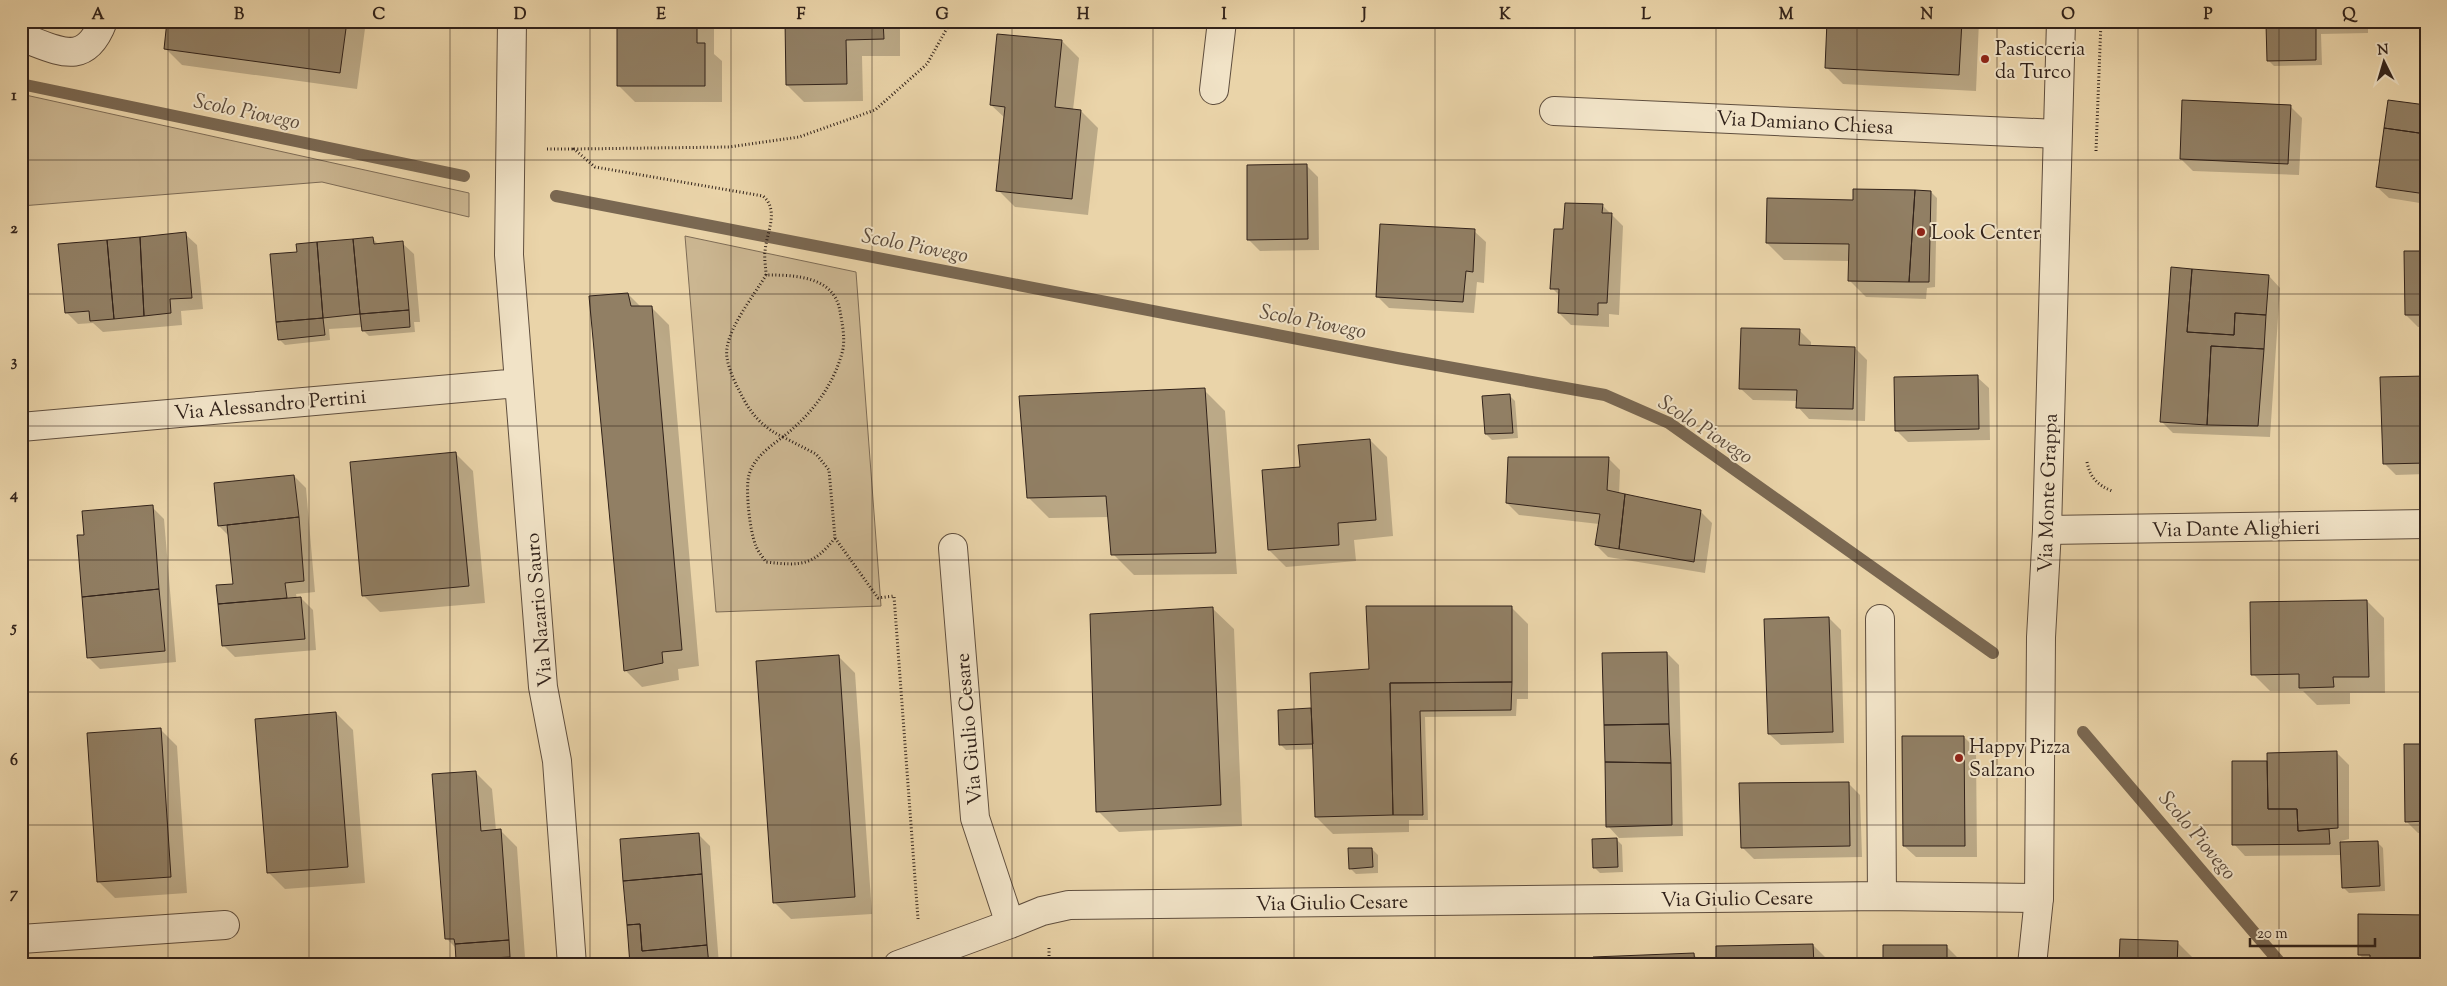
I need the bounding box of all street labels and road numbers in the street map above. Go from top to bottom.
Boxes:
street label: Via Damiano Chiesa [1716,105,1894,144]
street label: Via Alessandro Pertini [173,384,368,429]
street label: Via Monte Grappa [2032,413,2067,573]
street label: Via Dante Alighieri [2152,515,2321,546]
street label: Via Nazario Sauro [519,531,562,688]
street label: Via Giulio Cesare [949,652,992,806]
street label: Via Giulio Cesare [1661,885,1814,916]
street label: Via Giulio Cesare [1256,889,1409,920]

